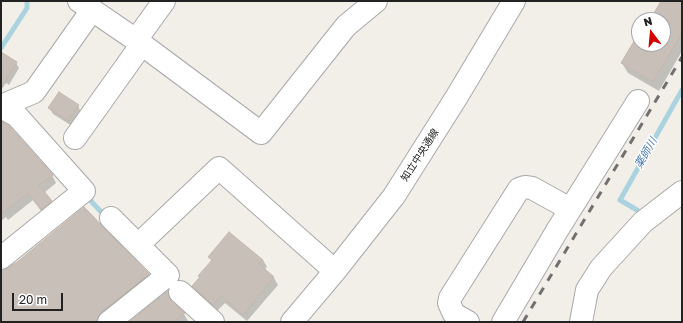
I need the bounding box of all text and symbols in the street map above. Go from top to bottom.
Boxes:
north arrow [631,12,671,52]
text: N [642,14,654,28]
street label: 知立中央通線 [399,127,441,183]
water label: 薬師川 [632,135,660,171]
scale bar [14,285,65,311]
text: 20 m [19,292,47,307]

